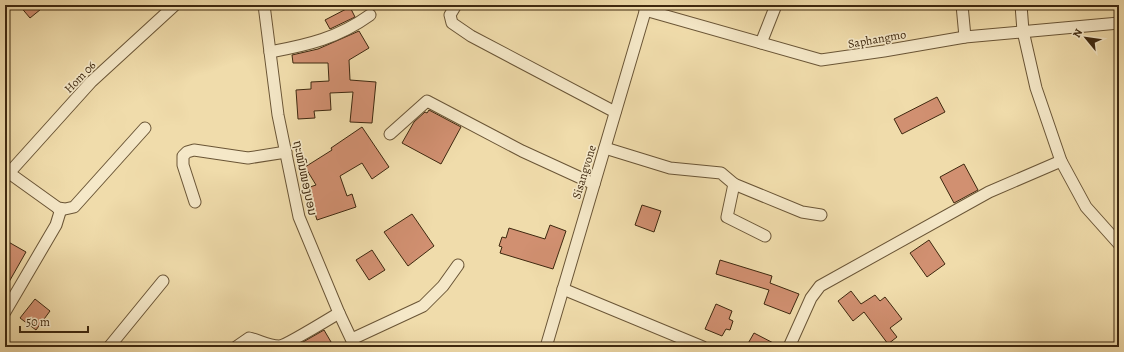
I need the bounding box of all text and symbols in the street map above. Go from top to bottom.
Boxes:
north arrow [1066,18,1106,58]
street label: Saphangmo [847,26,907,52]
text: N [1069,26,1086,41]
street label: Hom 06 [61,57,100,97]
street label: ຖະໜົນໜອງບອນ [289,139,321,217]
street label: Sisangvone [568,143,600,201]
scale bar [20,308,88,334]
text: 50 m [26,314,50,330]

